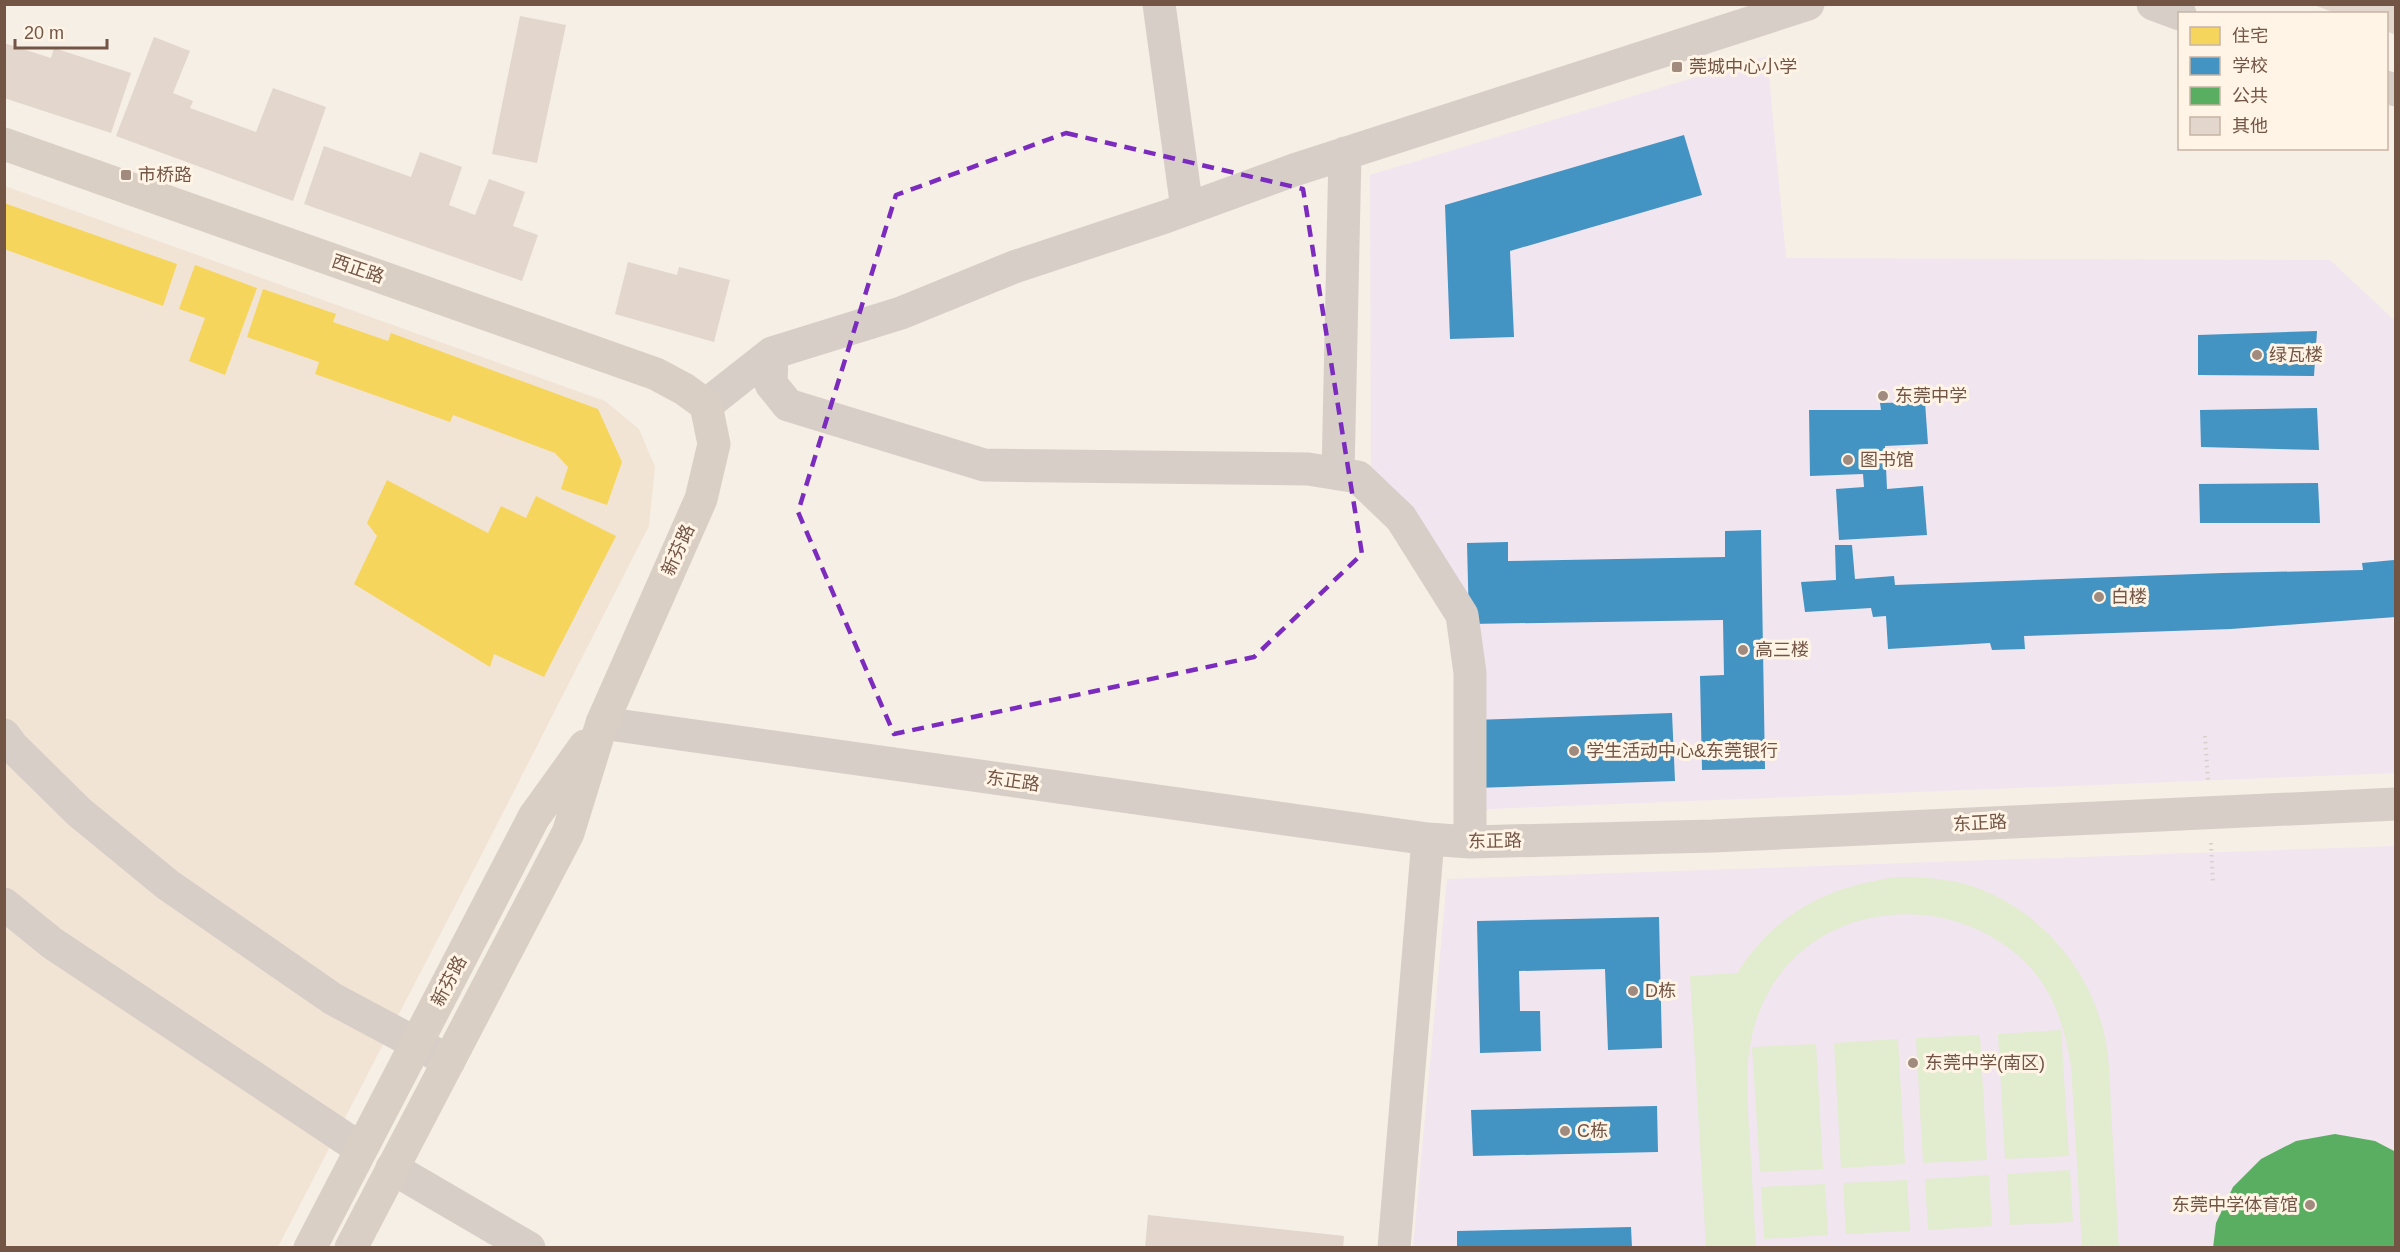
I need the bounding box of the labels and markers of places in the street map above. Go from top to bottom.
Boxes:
place label: 莞城中心小学 [1689,57,1797,77]
marker: 莞城中心小学 [1670,60,1684,74]
place label: 市桥路 [138,165,192,185]
marker: 市桥路 [119,168,133,182]
place label: 绿瓦楼 [2269,345,2323,365]
marker: 绿瓦楼 [2250,348,2264,362]
place label: 东莞中学 [1895,386,1967,406]
marker: 东莞中学 [1876,389,1890,403]
place label: 图书馆 [1860,450,1914,470]
marker: 图书馆 [1841,453,1855,467]
place label: 白楼 [2111,587,2147,607]
marker: 白楼 [2092,590,2106,604]
place label: 高三楼 [1755,640,1809,660]
marker: 高三楼 [1736,643,1750,657]
place label: 学生活动中心&东莞银行 [1586,741,1778,761]
marker: 学生活动中心&东莞银行 [1567,744,1581,758]
place label: D栋 [1645,981,1676,1001]
marker: D栋 [1626,984,1640,998]
place label: 东莞中学(南区) [1925,1053,2045,1073]
marker: 东莞中学(南区) [1906,1056,1920,1070]
place label: C栋 [1577,1121,1608,1141]
marker: C栋 [1558,1124,1572,1138]
place label: 东莞中学体育馆 [2172,1195,2298,1215]
marker: 东莞中学体育馆 [2303,1198,2317,1212]

